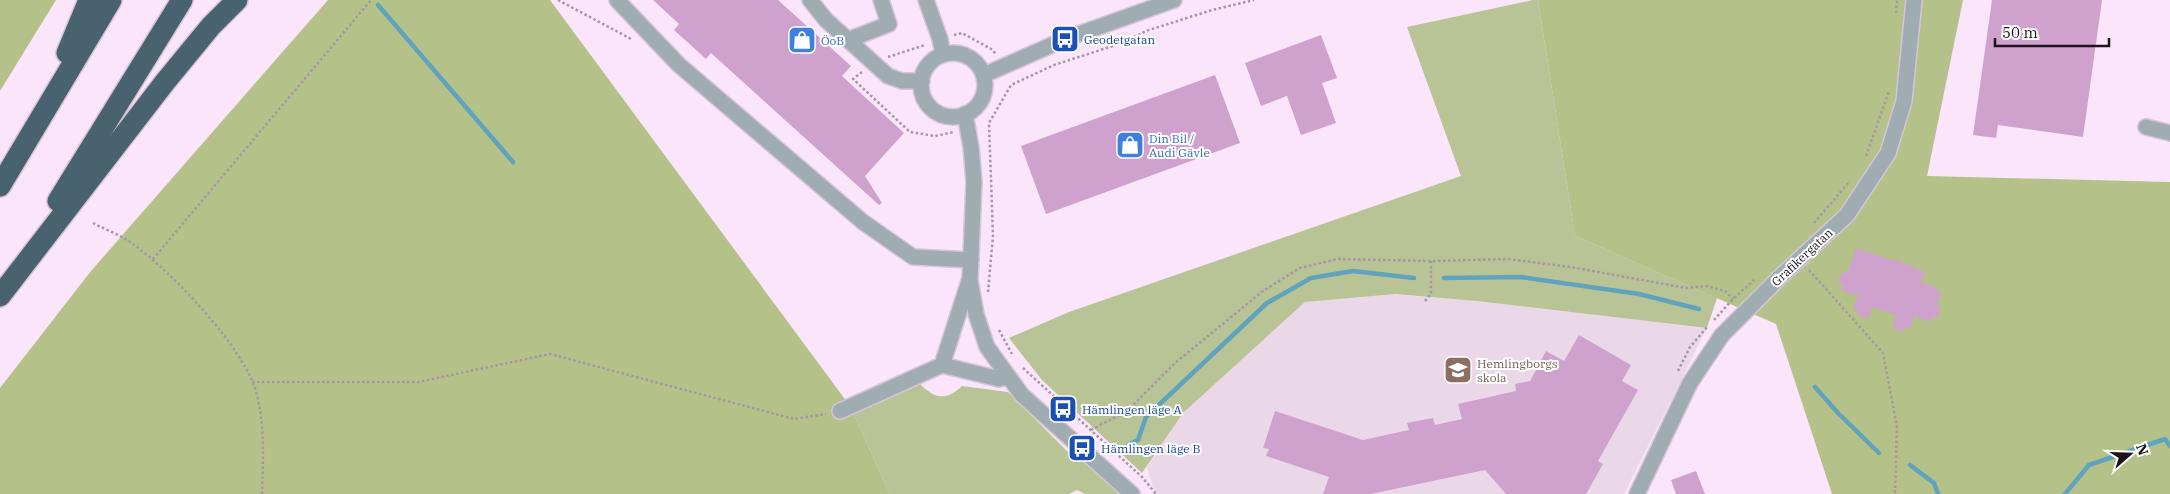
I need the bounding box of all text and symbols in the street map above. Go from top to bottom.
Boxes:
scale bar [1995,15,2109,47]
text: 50 m [2002,23,2038,42]
bus stop icon: Geodetgatan [1050,24,1080,54]
shop icon: ÖoB [787,25,817,55]
place label: Geodetgatan [1084,32,1156,47]
place label: ÖoB [821,33,844,48]
shop icon: Din Bil / Audi Gävle [1115,130,1145,160]
place label: Din Bil / Audi Gävle [1149,131,1210,160]
street label: Grafikergatan [1768,225,1836,289]
school or university icon: Hemlingborgs skola [1443,355,1473,385]
place label: Hemlingborgs skola [1477,356,1558,385]
bus stop icon: Hämlingen läge A [1048,394,1078,424]
place label: Hämlingen läge A [1082,402,1183,417]
north arrow [2105,429,2155,479]
bus stop icon: Hämlingen läge B [1067,433,1097,463]
place label: Hämlingen läge B [1101,441,1201,456]
text: N [2132,441,2153,458]

